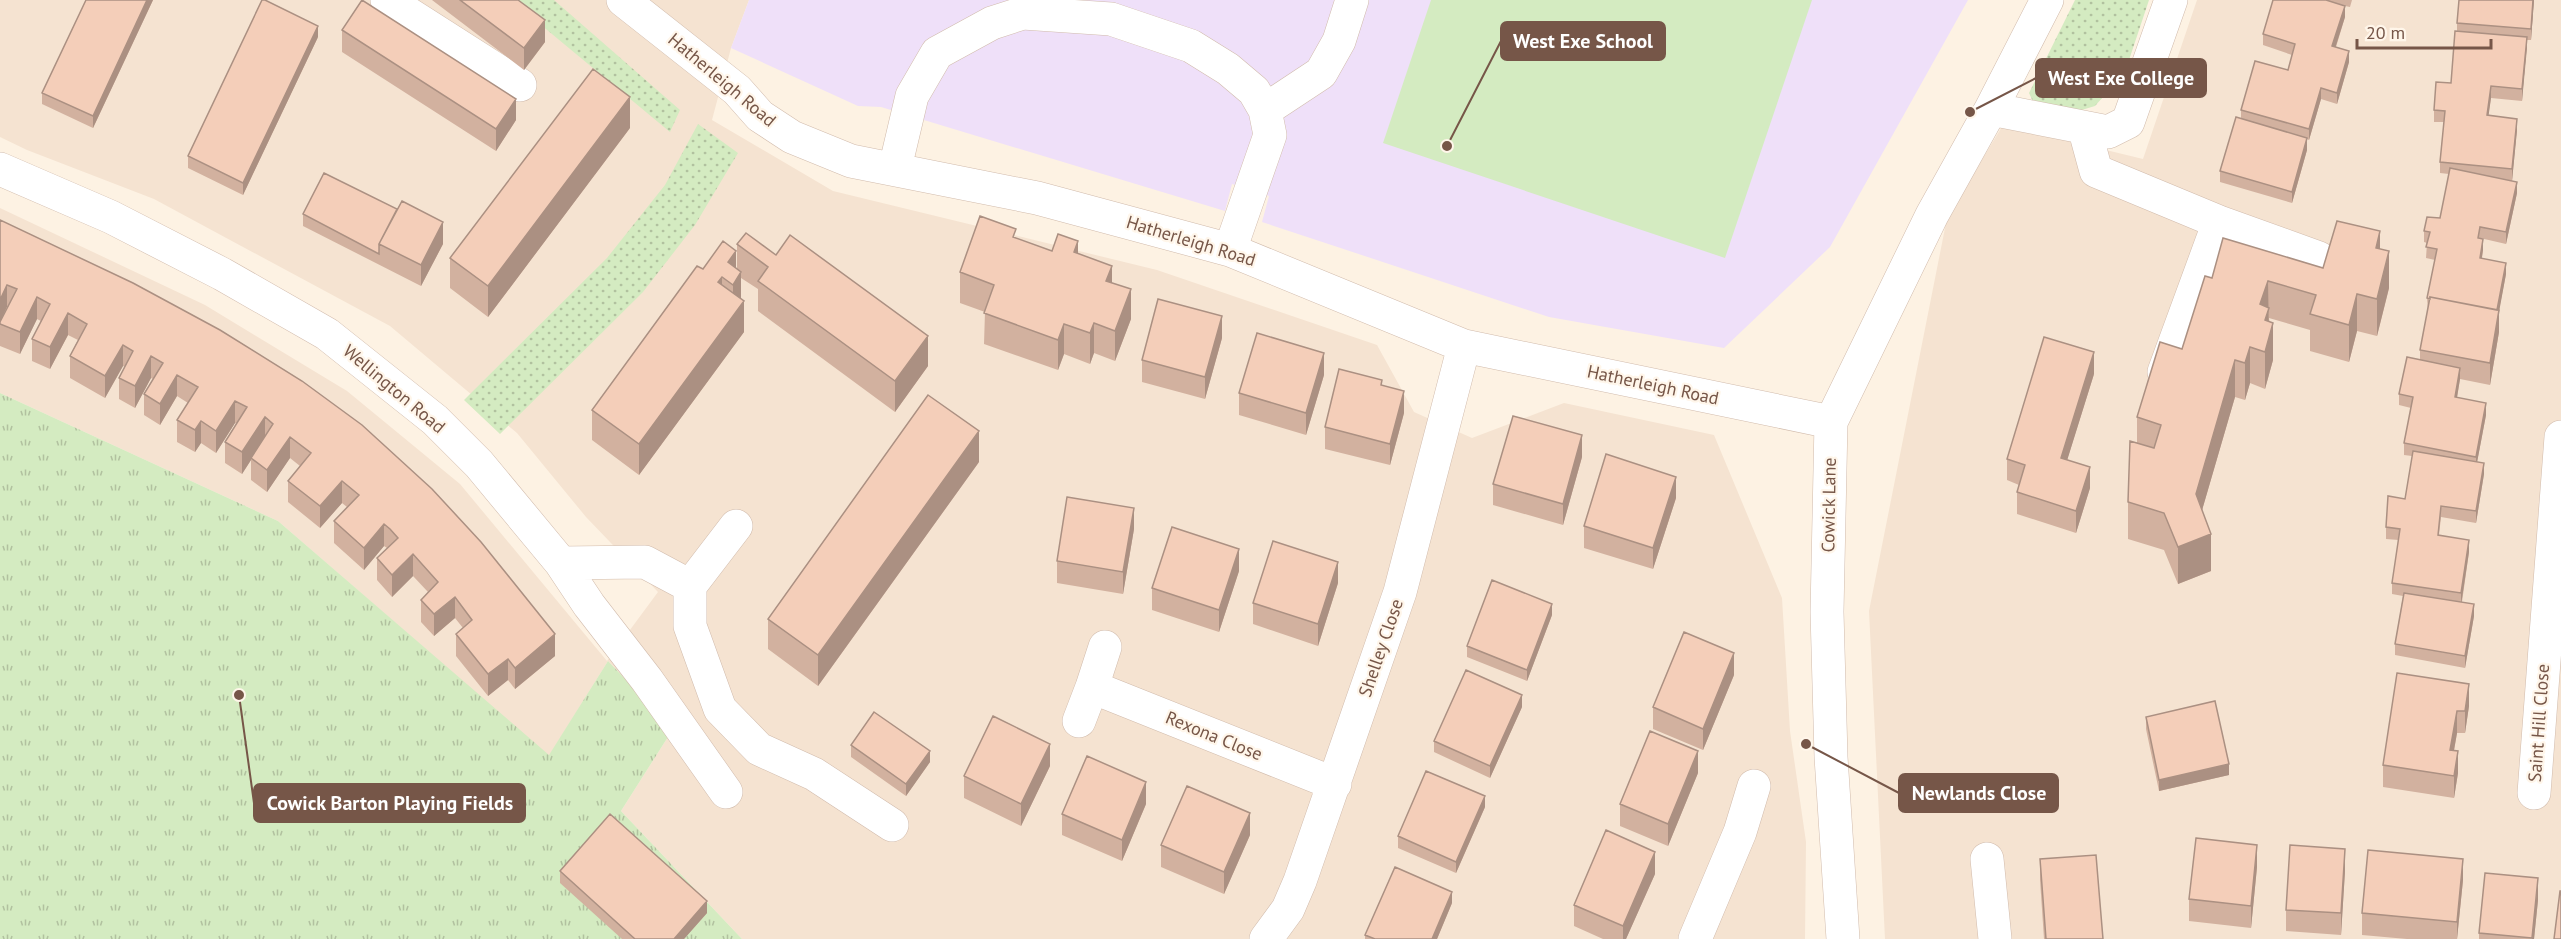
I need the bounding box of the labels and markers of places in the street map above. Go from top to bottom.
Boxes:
callout: West Exe School [1501,22,1665,60]
callout: West Exe College [2036,59,2206,97]
callout: Newlands Close [1899,774,2058,812]
callout: Cowick Barton Playing Fields [254,784,525,822]

